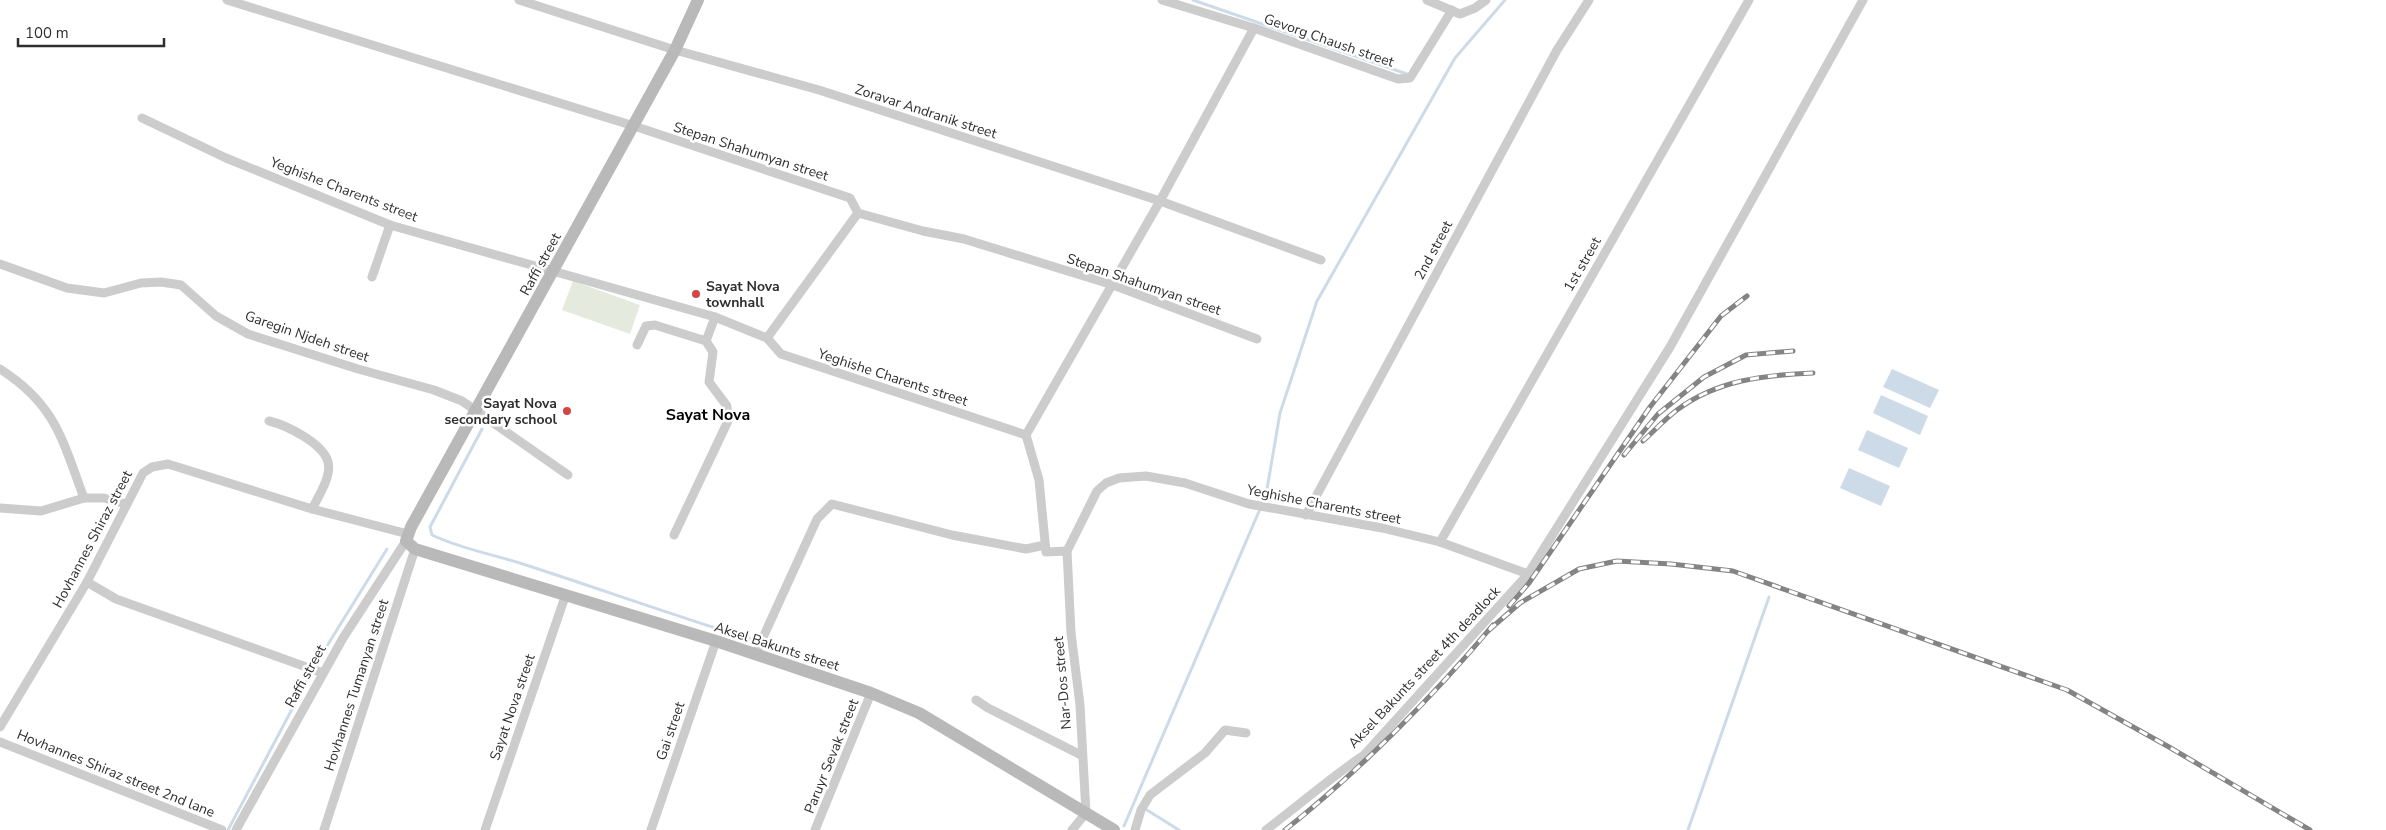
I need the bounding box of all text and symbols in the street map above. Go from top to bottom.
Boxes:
street label: Gevorg Chaush street [1261,9,1396,72]
scale bar [18,15,164,47]
text: 100 m [25,23,69,43]
street label: Zoravar Andranik street [853,80,999,143]
street label: Stepan Shahumyan street [671,117,831,186]
street label: Yeghishe Charents street [266,152,420,226]
street label: 2nd street [1410,217,1457,283]
street label: Raffi street [515,229,565,299]
street label: 1st street [1559,234,1606,295]
street label: Stepan Shahumyan street [1064,249,1224,320]
place label: Sayat Nova townhall [706,277,780,312]
marker: Sayat Nova townhall [690,288,702,300]
street label: Garegin Njdeh street [242,306,372,367]
street label: Yeghishe Charents street [815,344,970,411]
place label: Sayat Nova secondary school [445,394,558,429]
district label: Sayat Nova [666,404,750,426]
marker: Sayat Nova secondary school [561,405,573,417]
street label: Hovhannes Shiraz street [48,467,137,611]
street label: Yeghishe Charents street [1244,480,1403,529]
street label: Aksel Bakunts street 4th deadlock [1344,581,1505,753]
street label: Hovhannes Tumanyan street [320,597,393,773]
street label: Aksel Bakunts street [712,617,842,676]
street label: Nar-Dos street [1049,636,1076,730]
street label: Raffi street [280,641,330,711]
street label: Sayat Nova street [485,651,540,763]
street label: Paruyr Sevak street [800,696,863,816]
street label: Gai street [652,699,689,763]
street label: Hovhannes Shiraz street 2nd lane [14,725,218,822]

